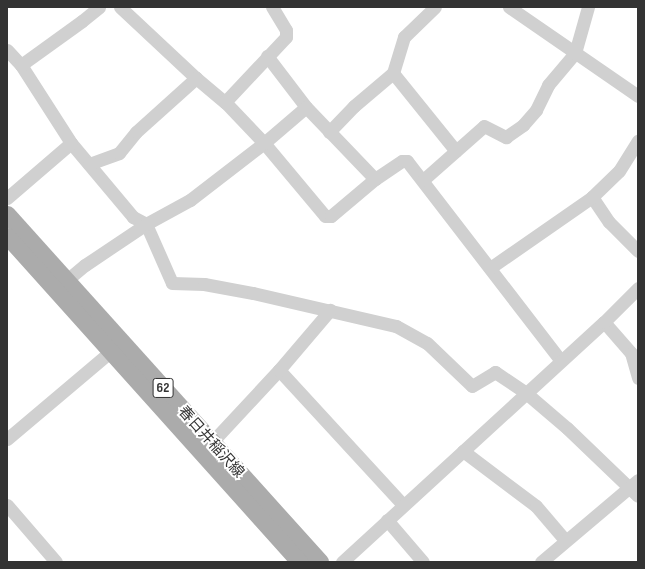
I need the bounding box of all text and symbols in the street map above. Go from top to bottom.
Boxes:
road number: 62 [152,376,174,400]
street label: 春日井稲沢線 [174,403,248,481]

